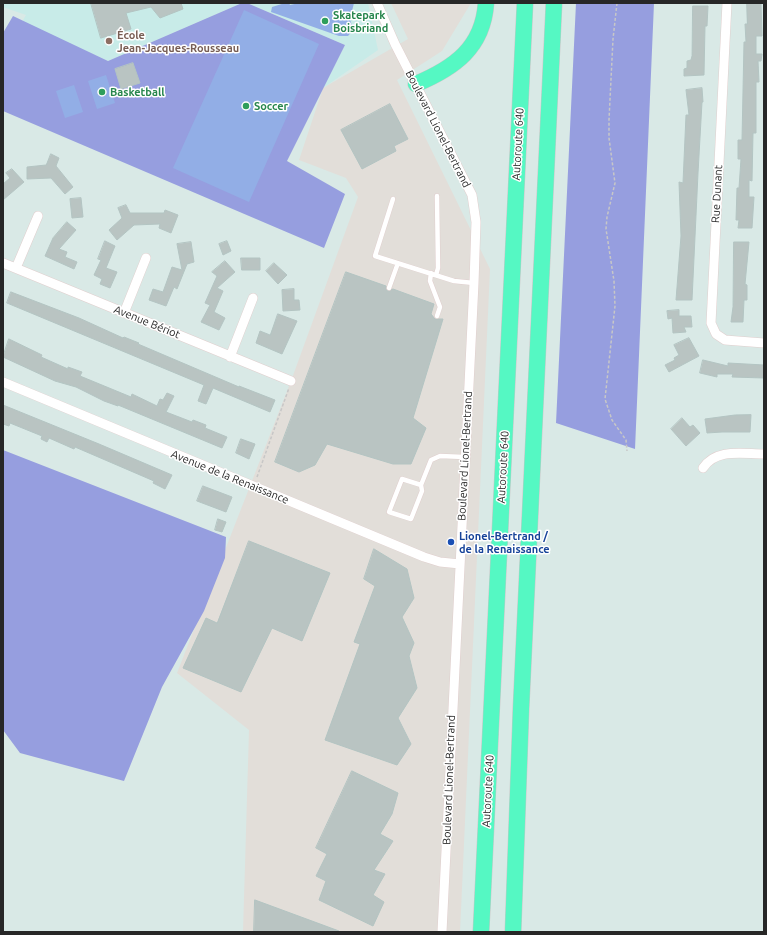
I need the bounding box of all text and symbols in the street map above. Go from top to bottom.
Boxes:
place label: Skatepark Boisbriand [333,8,388,34]
marker: Skatepark Boisbriand [320,16,330,26]
place label: École Jean-Jacques-Rousseau [117,28,239,54]
marker: École Jean-Jacques-Rousseau [104,36,114,46]
street label: Boulevard Lionel-Bertrand [403,68,473,190]
place label: Basketball [110,85,165,99]
marker: Basketball [97,87,107,97]
place label: Soccer [254,99,288,113]
marker: Soccer [241,101,251,111]
street label: Autoroute 640 [510,107,526,181]
street label: Rue Dunant [709,165,725,223]
street label: Avenue Bériot [112,303,182,341]
street label: Boulevard Lionel-Bertrand [455,391,475,521]
street label: Autoroute 640 [495,430,511,504]
street label: Avenue de la Renaissance [169,447,291,507]
place label: Lionel-Bertrand / de la Renaissance [459,529,550,555]
marker: Lionel-Bertrand / de la Renaissance [446,537,456,547]
street label: Boulevard Lionel-Bertrand [440,715,458,845]
street label: Autoroute 640 [480,754,496,828]

